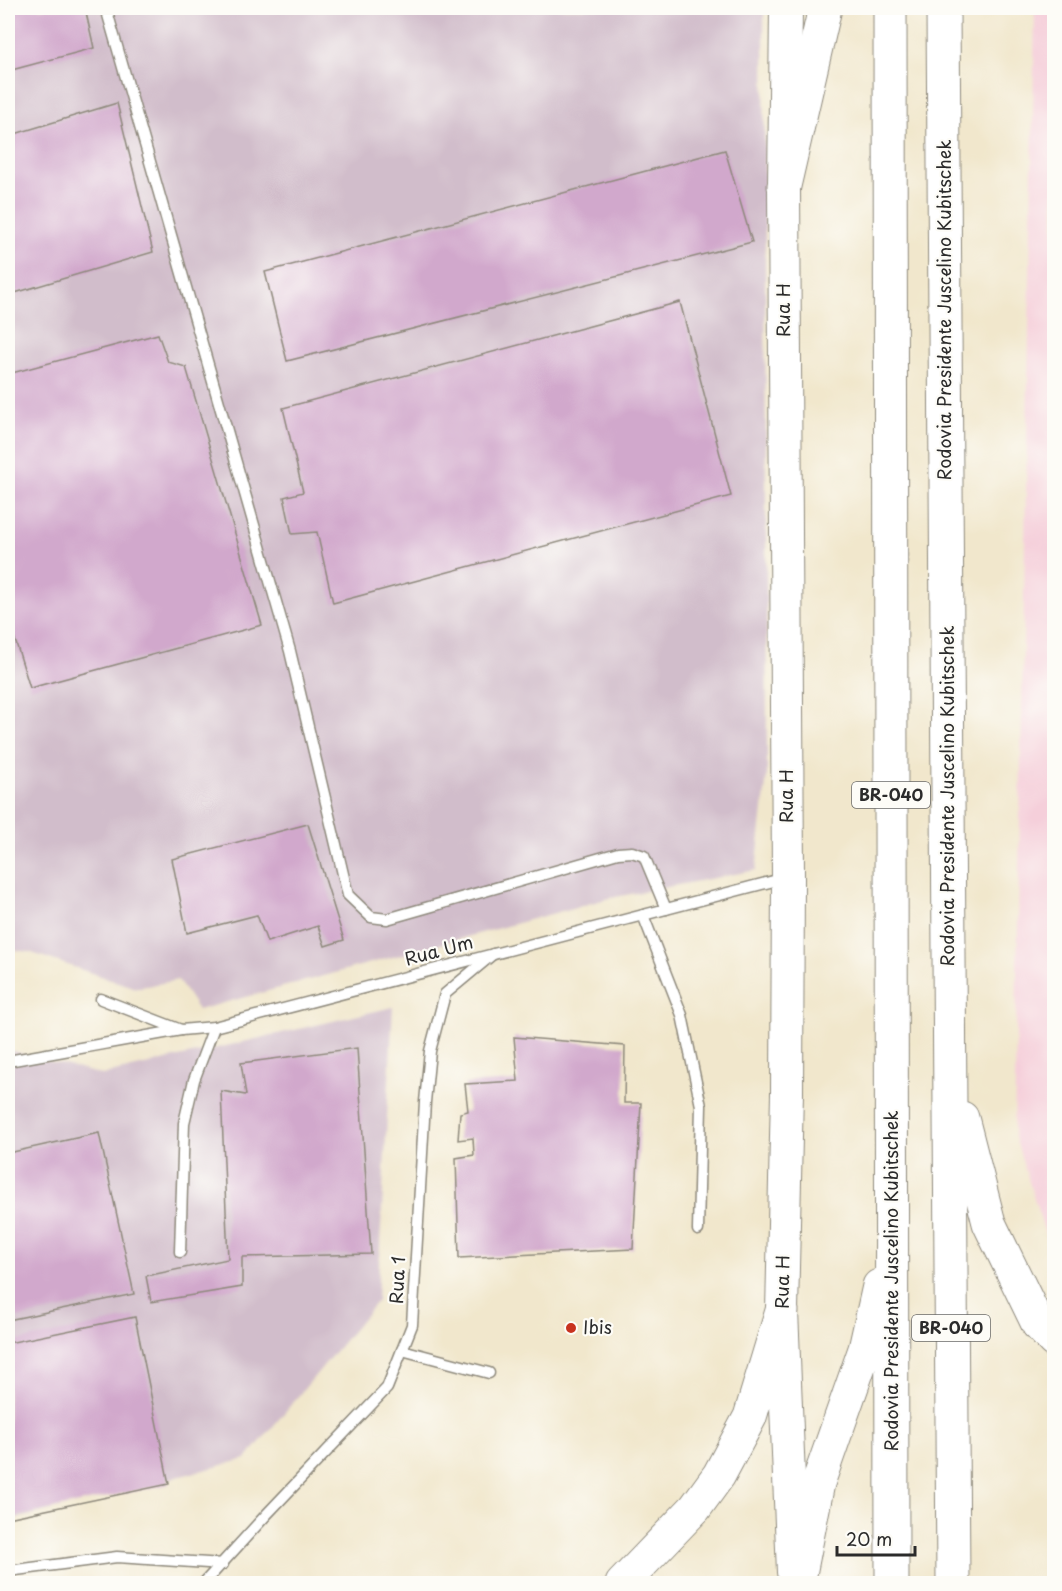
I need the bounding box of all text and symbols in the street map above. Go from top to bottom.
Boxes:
street label: Rodovia Presidente Juscelino Kubitschek [930,140,957,481]
street label: Rua H [769,283,796,337]
street label: Rodovia Presidente Juscelino Kubitschek [933,626,960,967]
street label: Rua H [772,769,799,823]
road number: BR-040 [852,782,930,808]
street label: Rua Um [401,927,476,972]
street label: Rodovia Presidente Juscelino Kubitschek [877,1111,904,1452]
street label: Rua 1 [382,1255,411,1304]
street label: Rua H [768,1255,795,1309]
place label: Ibis [583,1313,612,1340]
road number: BR-040 [912,1315,990,1341]
marker: Ibis [564,1321,578,1335]
scale bar [837,1519,915,1557]
text: 20 m [846,1525,892,1552]

